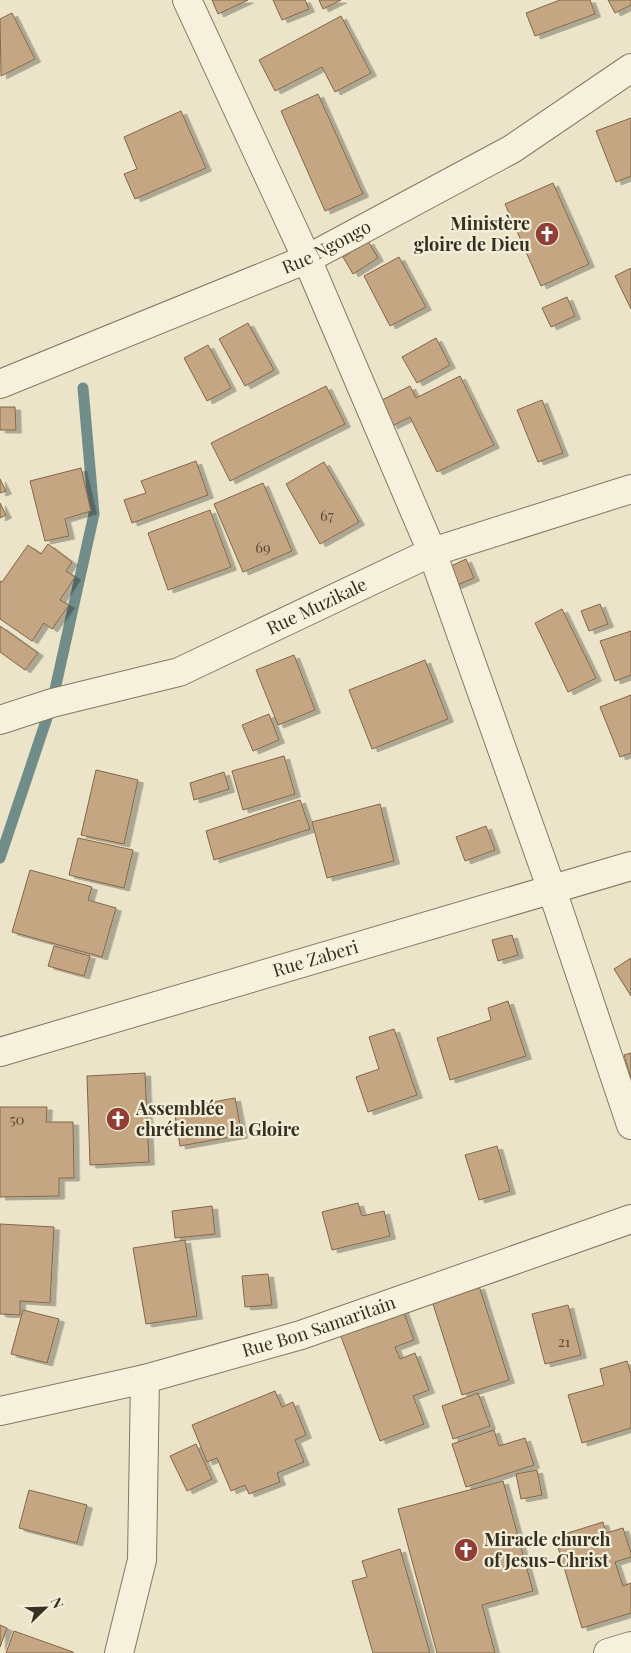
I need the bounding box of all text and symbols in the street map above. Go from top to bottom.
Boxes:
place label: Ministère gloire de Dieu [414,211,530,256]
street label: Rue Ngongo [278,214,375,279]
church icon: Ministère gloire de Dieu [534,221,560,247]
house number: 67 [320,505,334,525]
house number: 69 [255,537,271,557]
street label: Rue Muzikale [262,572,370,640]
street label: Rue Zaberi [270,934,361,982]
place label: Assemblée chrétienne la Gloire [135,1096,300,1141]
church icon: Assemblée chrétienne la Gloire [105,1106,131,1132]
house number: 50 [9,1109,25,1129]
street label: Rue Bon Samaritain [239,1290,399,1362]
house number: 21 [558,1331,571,1351]
place label: Miracle church of Jesus-Christ [484,1527,611,1572]
church icon: Miracle church of Jesus-Christ [453,1537,479,1563]
north arrow [20,1583,70,1633]
text: N [47,1594,68,1611]

